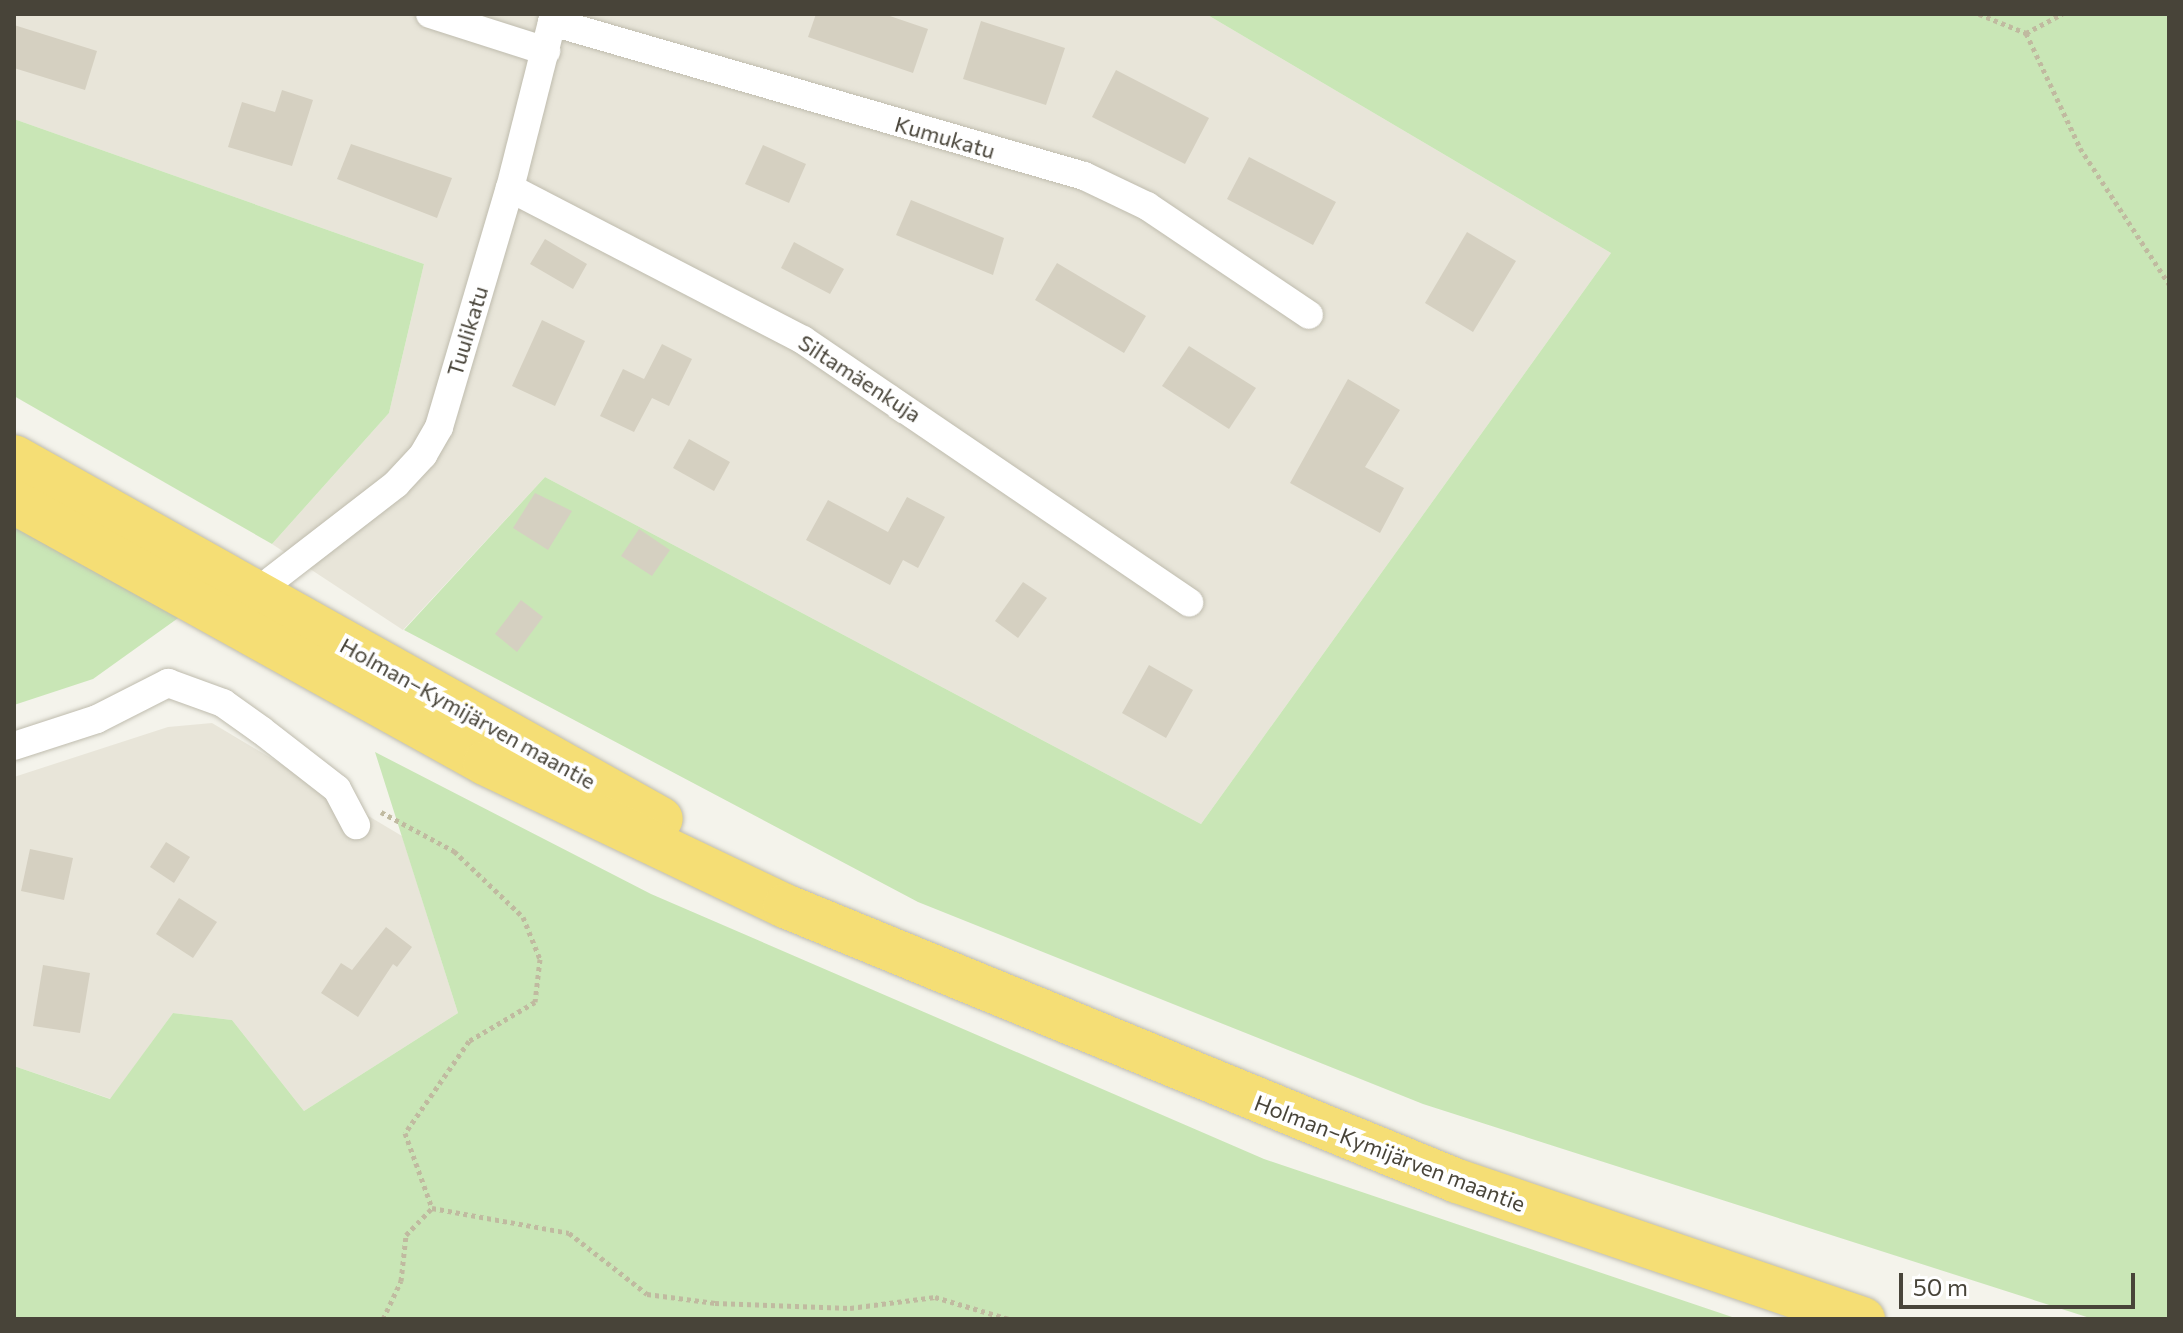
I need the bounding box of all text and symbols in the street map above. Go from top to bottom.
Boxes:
street label: Kumukatu [892,110,998,164]
street label: Tuulikatu [441,283,493,379]
street label: Siltamäenkuja [794,329,926,427]
street label: Holman–Kymijärven maantie [336,632,600,794]
street label: Holman–Kymijärven maantie [1251,1089,1529,1217]
scale bar [1903,1257,2139,1307]
text: 50 m [1913,1272,1968,1301]

